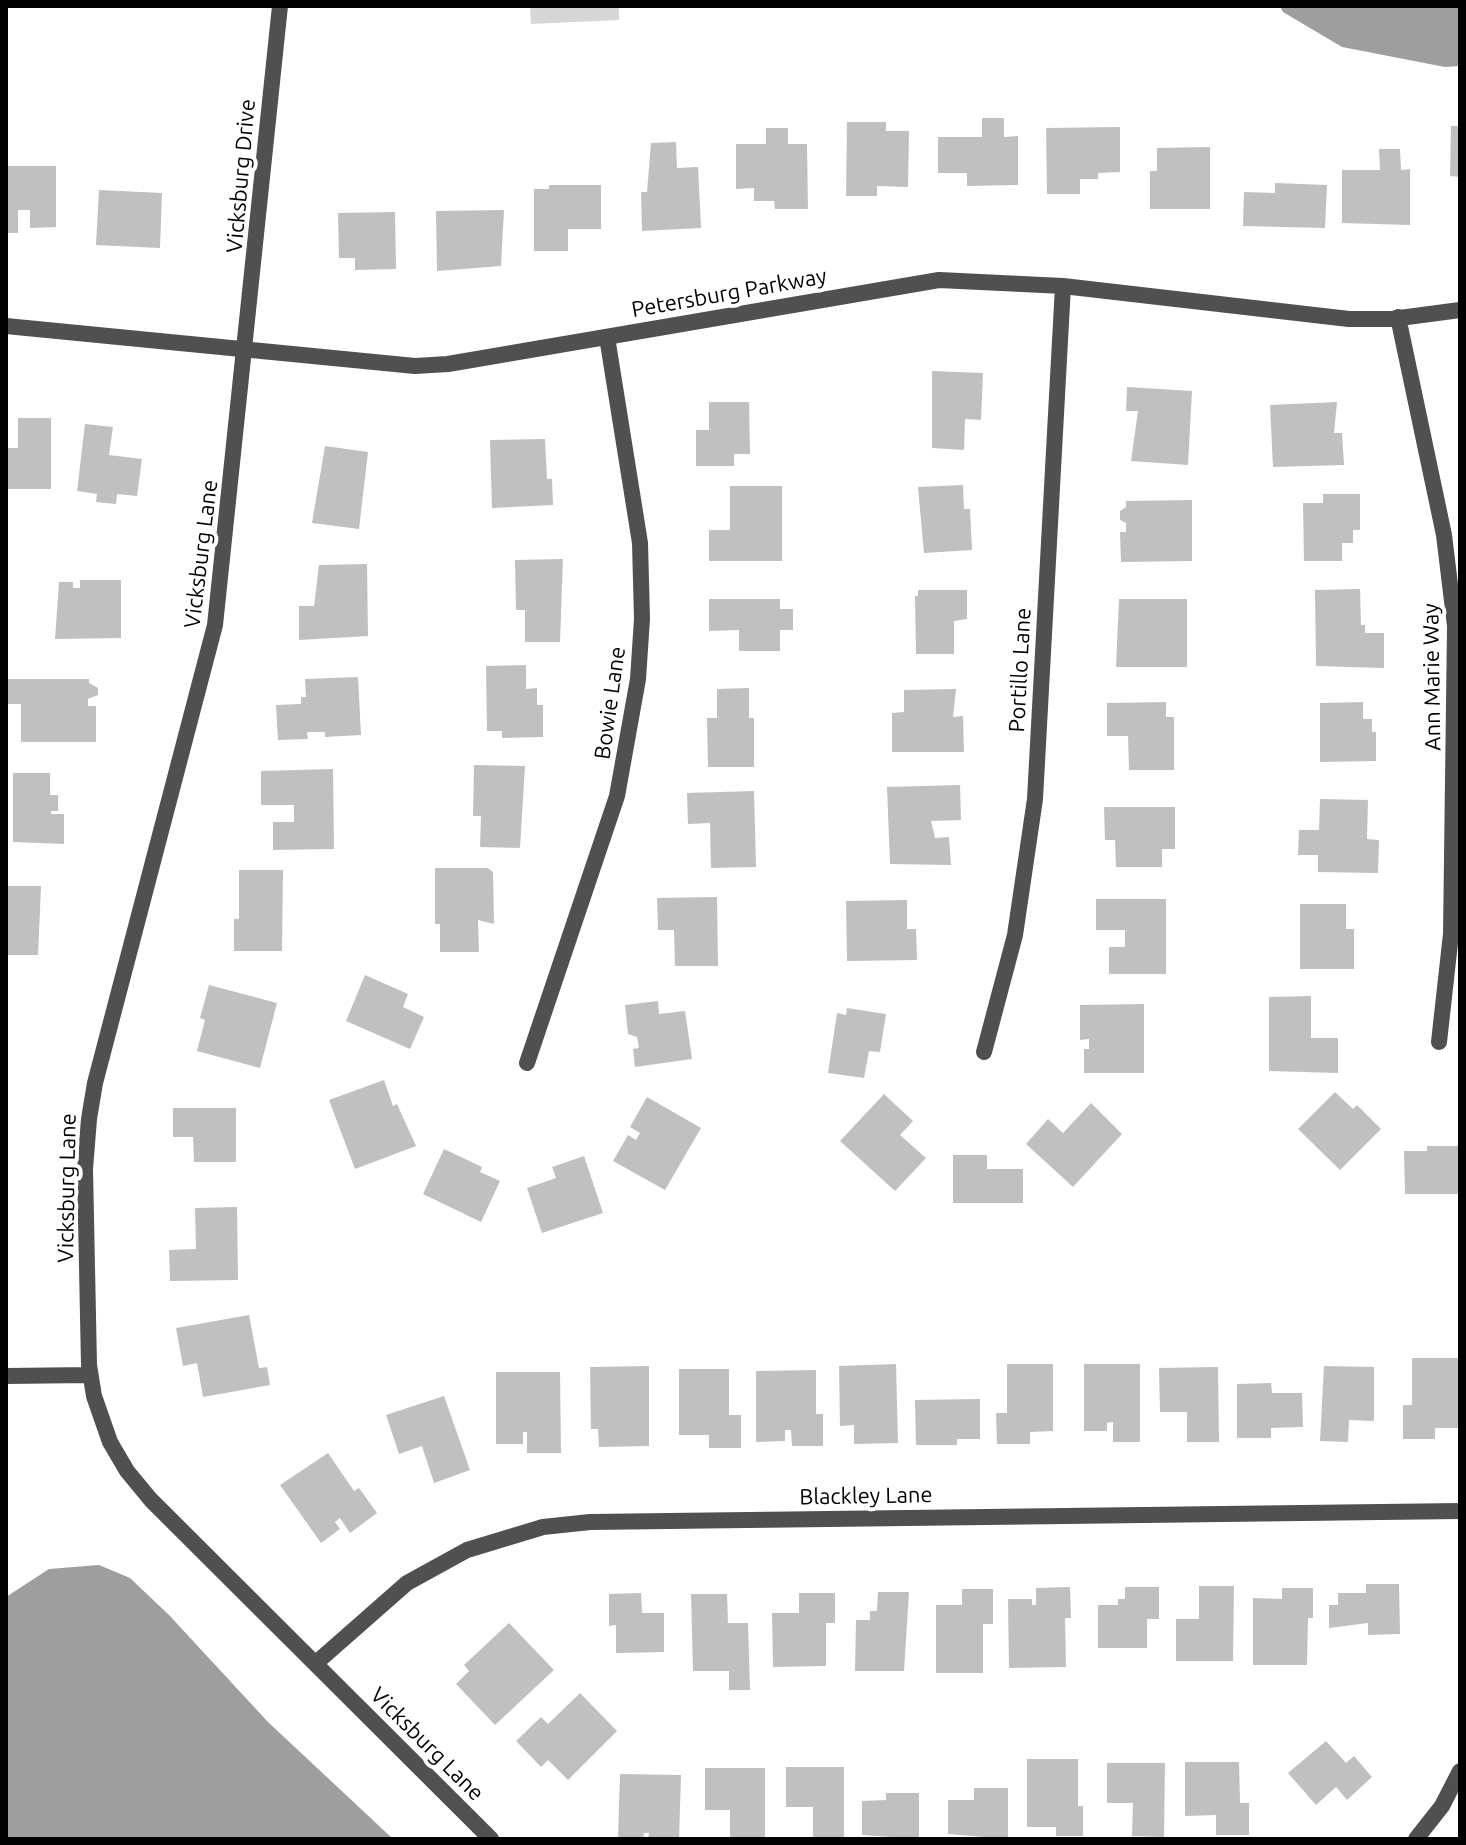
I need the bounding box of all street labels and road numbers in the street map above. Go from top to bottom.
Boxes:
street label: Vicksburg Drive [221,98,261,254]
street label: Petersburg Parkway [629,263,829,323]
street label: Vicksburg Lane [179,478,223,630]
street label: Ann Marie Way [1418,603,1446,751]
street label: Portillo Lane [1004,607,1036,733]
street label: Bowie Lane [589,645,631,761]
street label: Vicksburg Lane [52,1113,82,1263]
street label: Blackley Lane [799,1482,933,1510]
street label: Vicksburg Lane [365,1682,489,1806]

